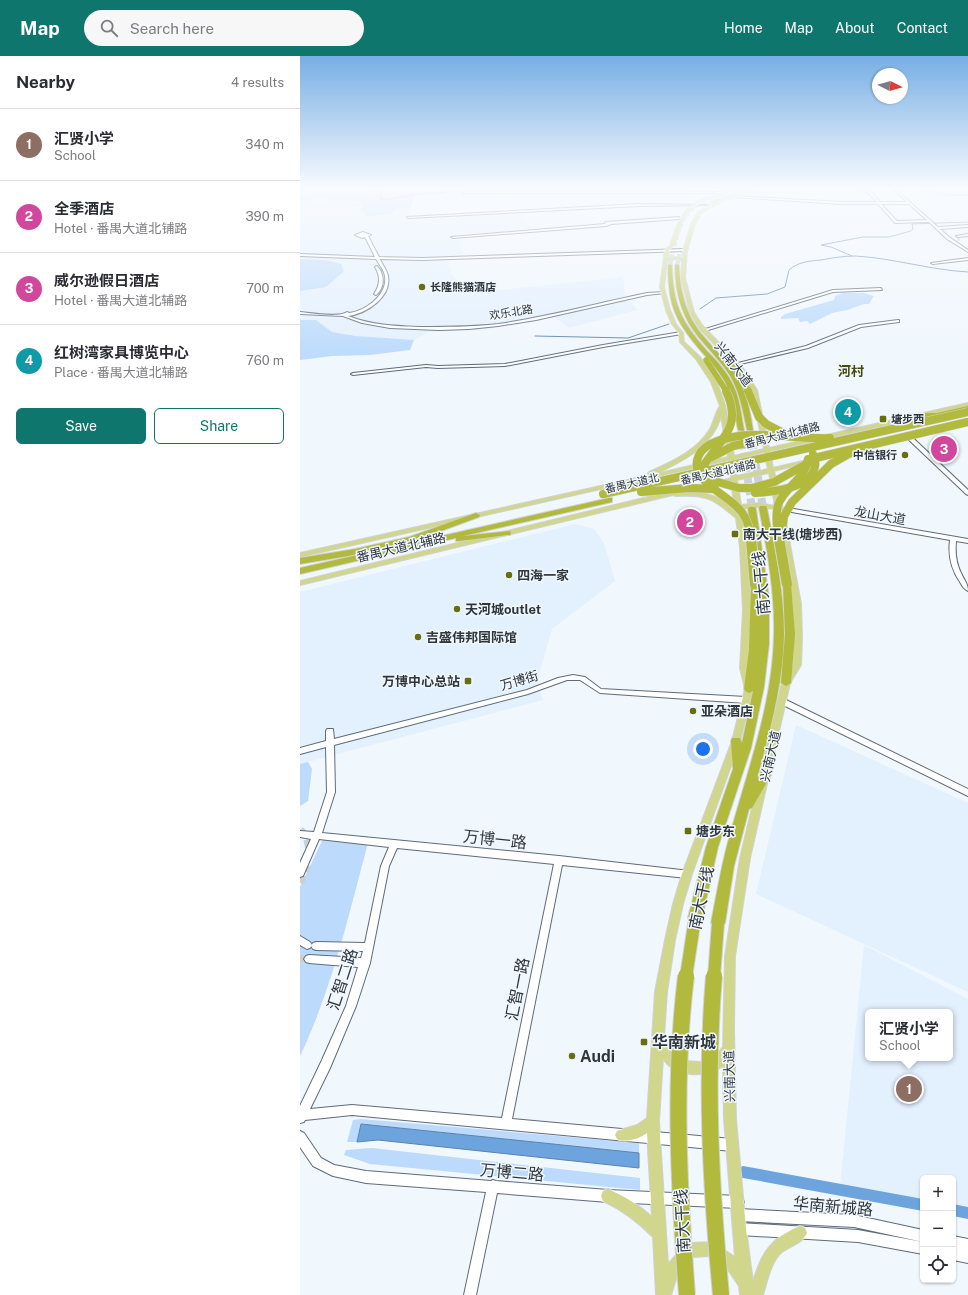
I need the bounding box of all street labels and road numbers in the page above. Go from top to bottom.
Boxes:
street label: 欢乐北路 [488,303,534,321]
street label: 兴南大道 [712,339,756,389]
street label: 番禺大道北辅路 [743,420,821,450]
street label: 番禺大道北铺路 [679,457,757,487]
street label: 番禺大道北 [604,471,660,495]
street label: 龙山大道 [853,504,907,527]
street label: 番禺大道北辅路 [355,530,447,565]
street label: 南大干线 [749,550,774,616]
street label: 万博街 [498,668,540,693]
street label: 兴南大道 [757,729,784,783]
street label: 万博一路 [462,827,528,852]
street label: 南大干线 [686,865,717,931]
street label: 汇智二路 [324,946,361,1013]
street label: 汇智一路 [502,956,533,1022]
street label: 兴南大道 [722,1050,737,1102]
street label: 万博二路 [479,1160,545,1185]
street label: 南大干线 [671,1189,694,1253]
street label: 华南新城路 [792,1194,874,1219]

